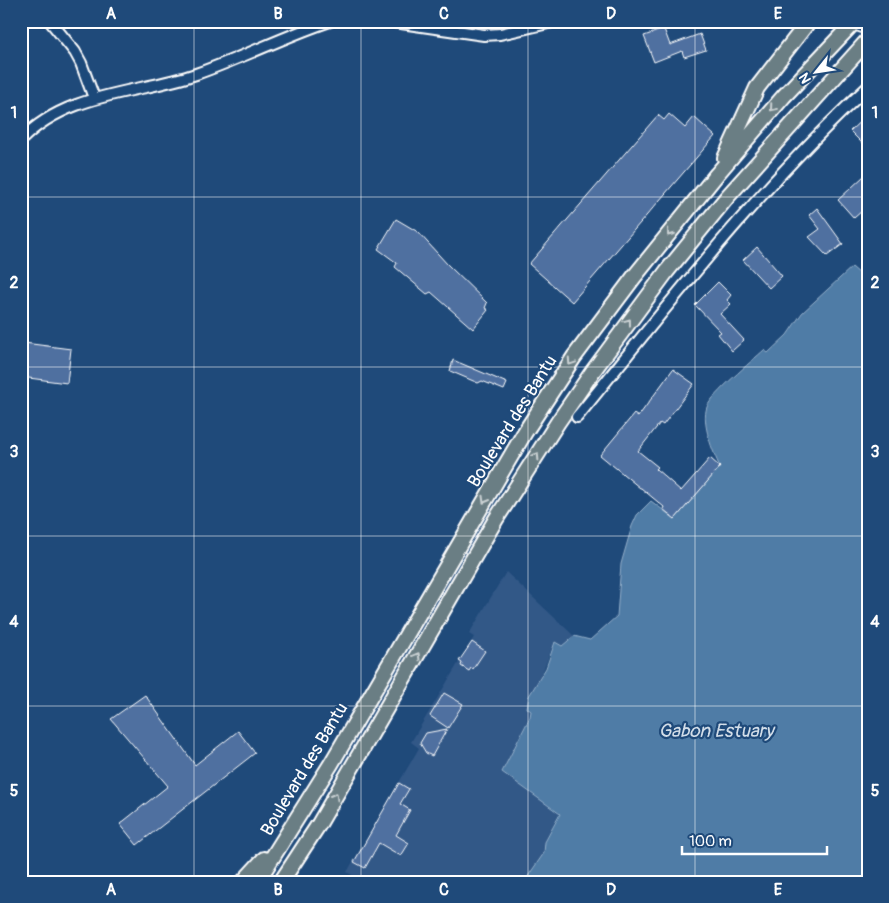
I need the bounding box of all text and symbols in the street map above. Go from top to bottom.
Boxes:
text: A [106,4,117,24]
text: B [273,4,283,24]
text: C [439,4,449,24]
text: D [606,4,616,24]
text: E [774,4,783,24]
north arrow [792,48,842,98]
text: N [795,70,815,87]
one-way arrow [770,102,779,111]
text: 1 [11,103,17,123]
text: 1 [872,103,878,123]
one-way arrow [667,227,675,236]
text: 2 [10,273,19,293]
text: 2 [871,273,880,293]
one-way arrow [622,318,631,328]
street label: Boulevard des Bantu [463,351,562,492]
one-way arrow [568,356,577,366]
text: 3 [10,442,19,462]
text: 3 [871,442,880,462]
one-way arrow [530,453,539,462]
one-way arrow [481,494,491,503]
text: 4 [9,612,19,632]
text: 4 [870,612,880,632]
one-way arrow [411,653,421,662]
street label: Boulevard des Bantu [256,698,353,840]
water label: Gabon Estuary [659,719,776,743]
text: 5 [10,781,19,801]
text: 5 [871,781,880,801]
one-way arrow [329,793,339,802]
scale bar [682,823,826,855]
text: 100 m [689,832,732,851]
text: A [106,880,117,900]
text: B [273,880,283,900]
text: C [439,880,449,900]
text: D [606,880,616,900]
text: E [774,880,783,900]

